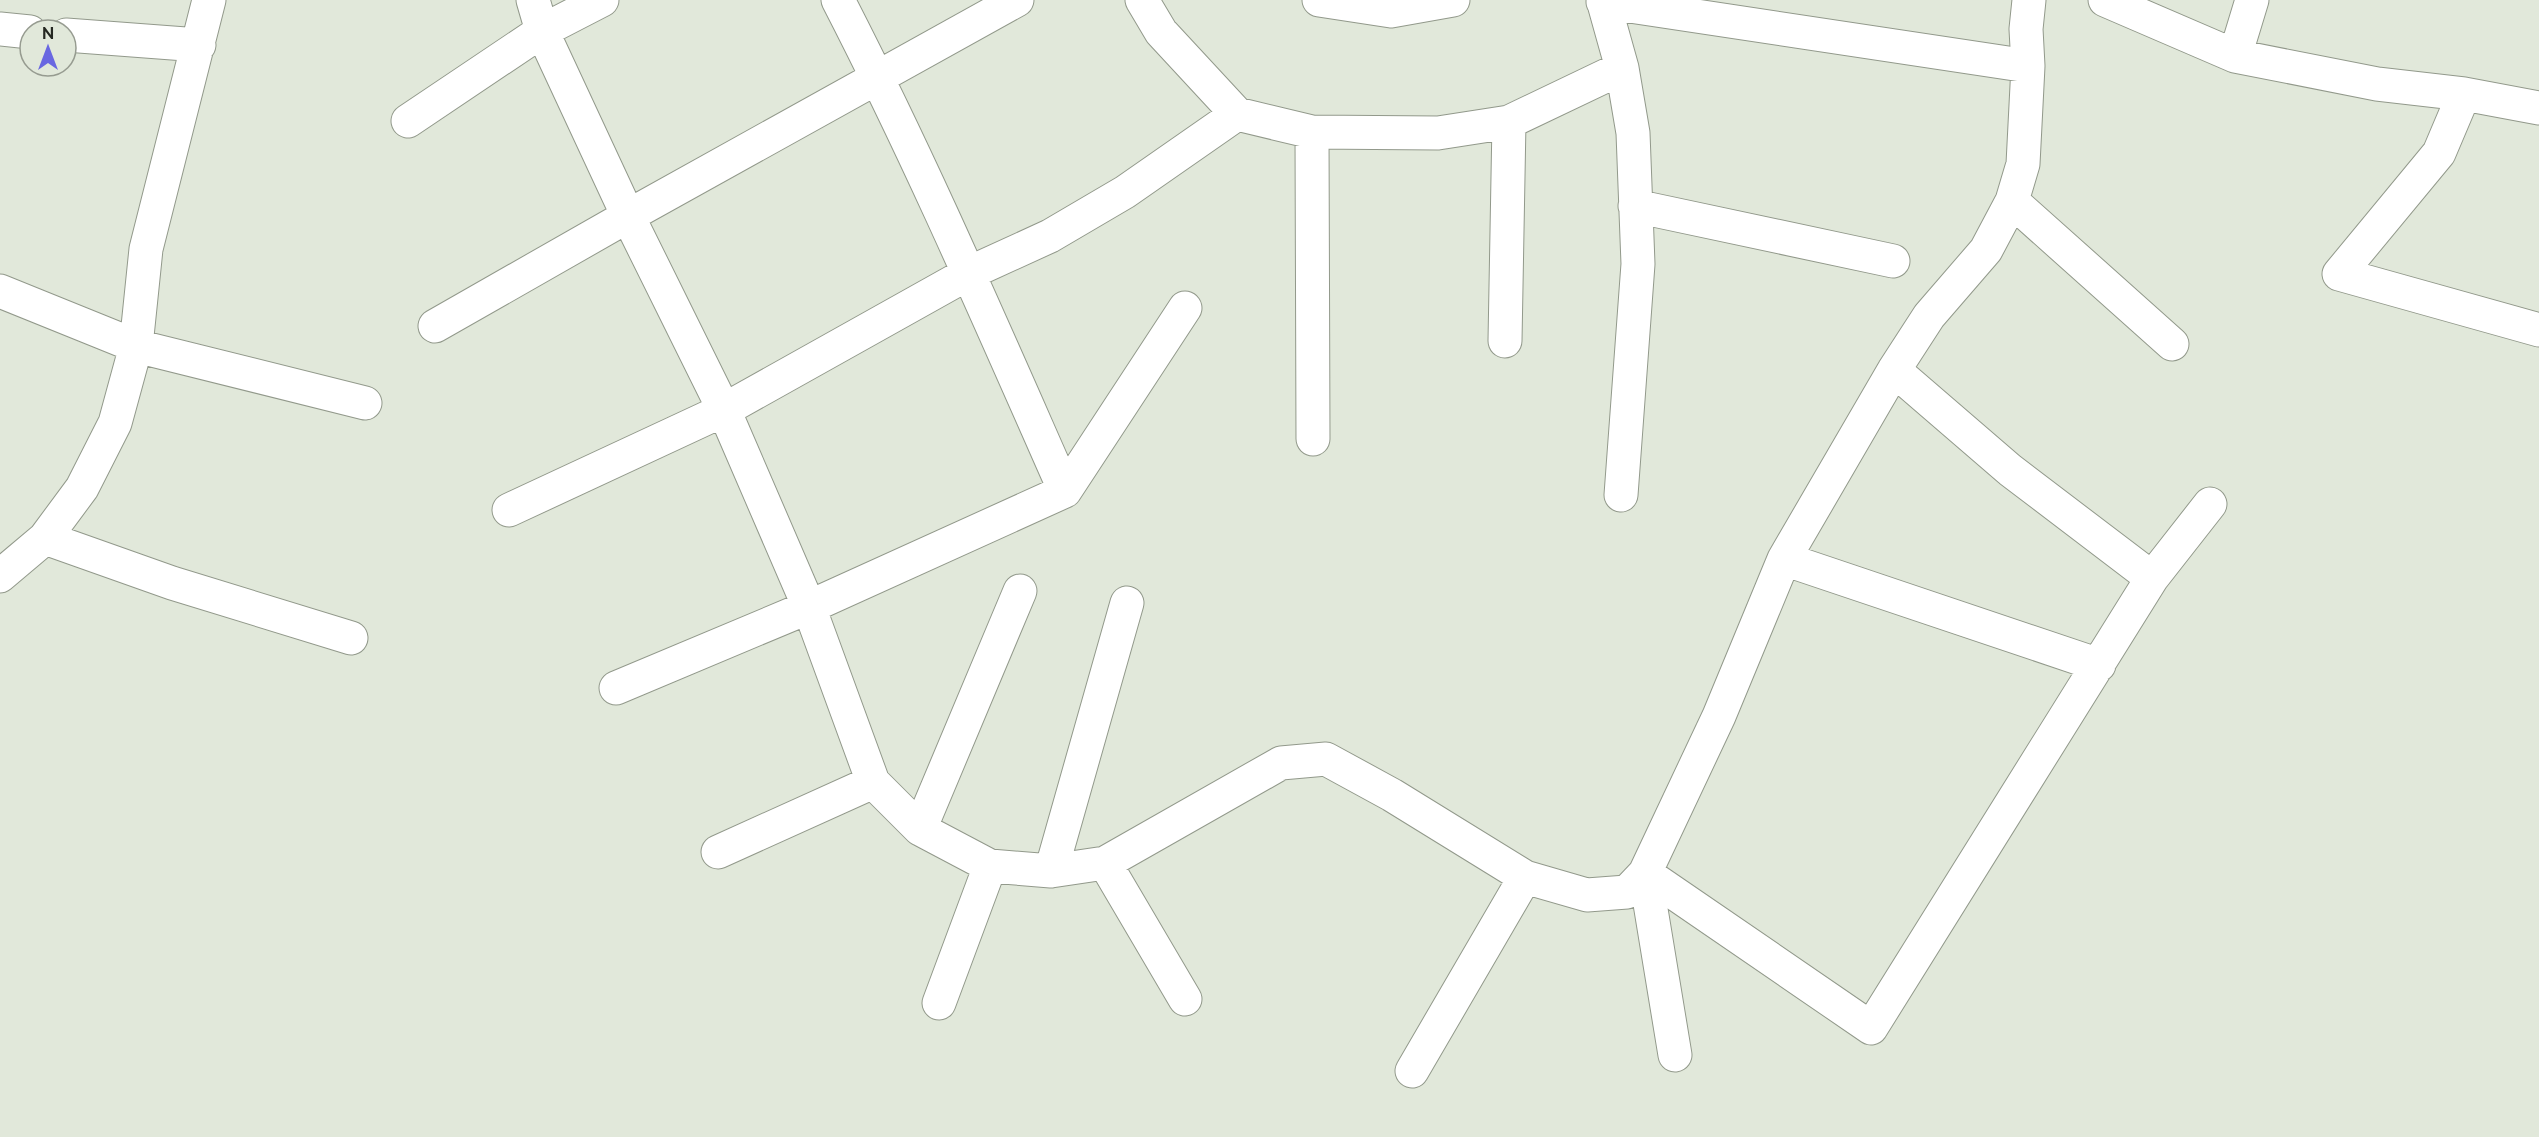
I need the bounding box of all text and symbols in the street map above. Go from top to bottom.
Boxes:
north arrow [18,18,78,78]
text: N [42,24,54,43]

